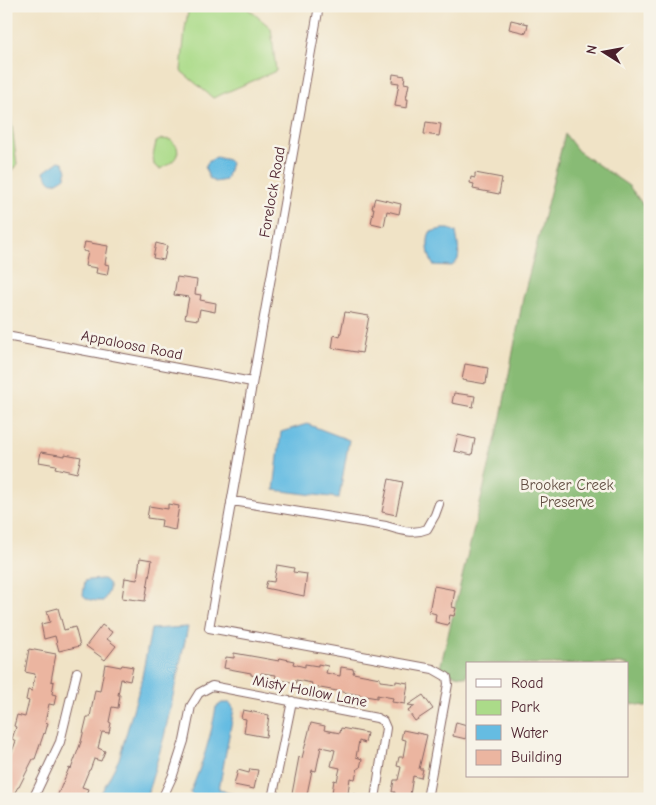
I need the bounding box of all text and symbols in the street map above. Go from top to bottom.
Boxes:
north arrow [578,28,628,78]
text: N [583,44,601,56]
street label: Forelock Road [255,145,289,239]
street label: Appaloosa Road [80,326,184,364]
park label: Brooker Creek Preserve [520,476,614,511]
legend [466,662,628,778]
street label: Misty Hollow Lane [251,671,369,711]
text: Road [511,674,543,692]
text: Park [511,698,540,716]
text: Water [511,724,548,742]
text: Building [511,748,562,766]

